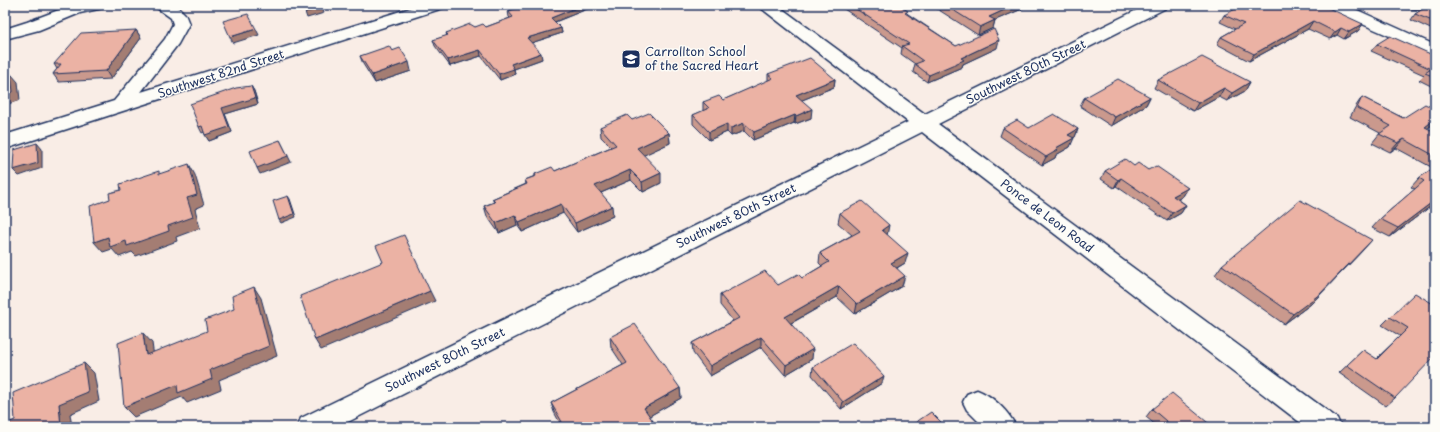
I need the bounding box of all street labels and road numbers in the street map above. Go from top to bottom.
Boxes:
street label: Southwest 80th Street [963,34,1089,108]
street label: Southwest 82nd Street [155,44,286,102]
street label: Ponce de Leon Road [997,174,1098,256]
street label: Southwest 80th Street [673,178,799,252]
street label: Southwest 80th Street [382,322,508,396]

